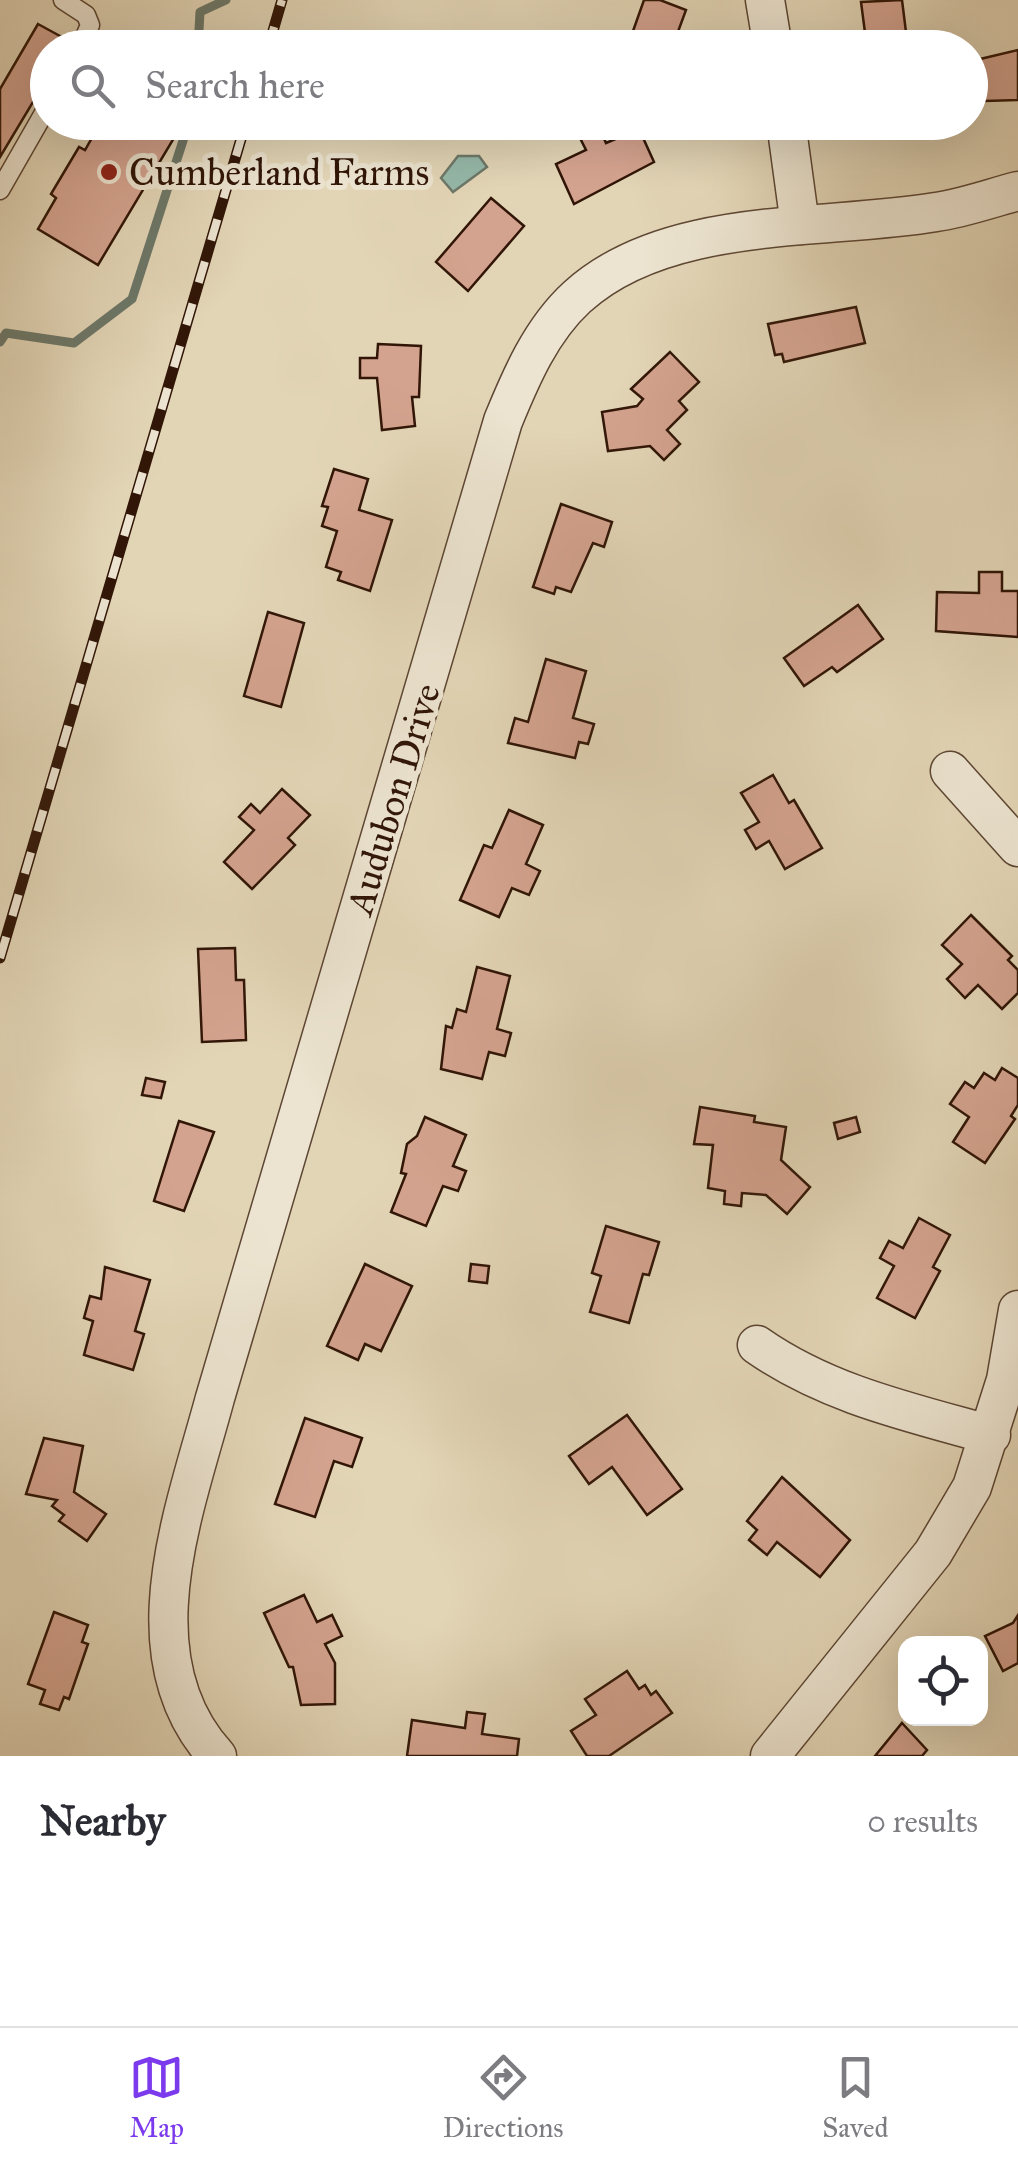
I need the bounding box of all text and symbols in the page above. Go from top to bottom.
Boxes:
search box [30,30,988,140]
icon: search [65,58,120,113]
text: Search here [145,62,325,108]
place label: Cumberland Farms [129,149,429,195]
marker: Cumberland Farms [98,161,120,183]
street label: Audubon Drive [335,678,450,922]
map controls [898,1636,988,1726]
button: locate [898,1636,988,1726]
text: Nearby [40,1795,165,1847]
text: 0 results [867,1802,978,1841]
tab: Map [129,2050,184,2145]
tab: Directions [443,2050,564,2145]
tab: Saved [822,2050,889,2145]

